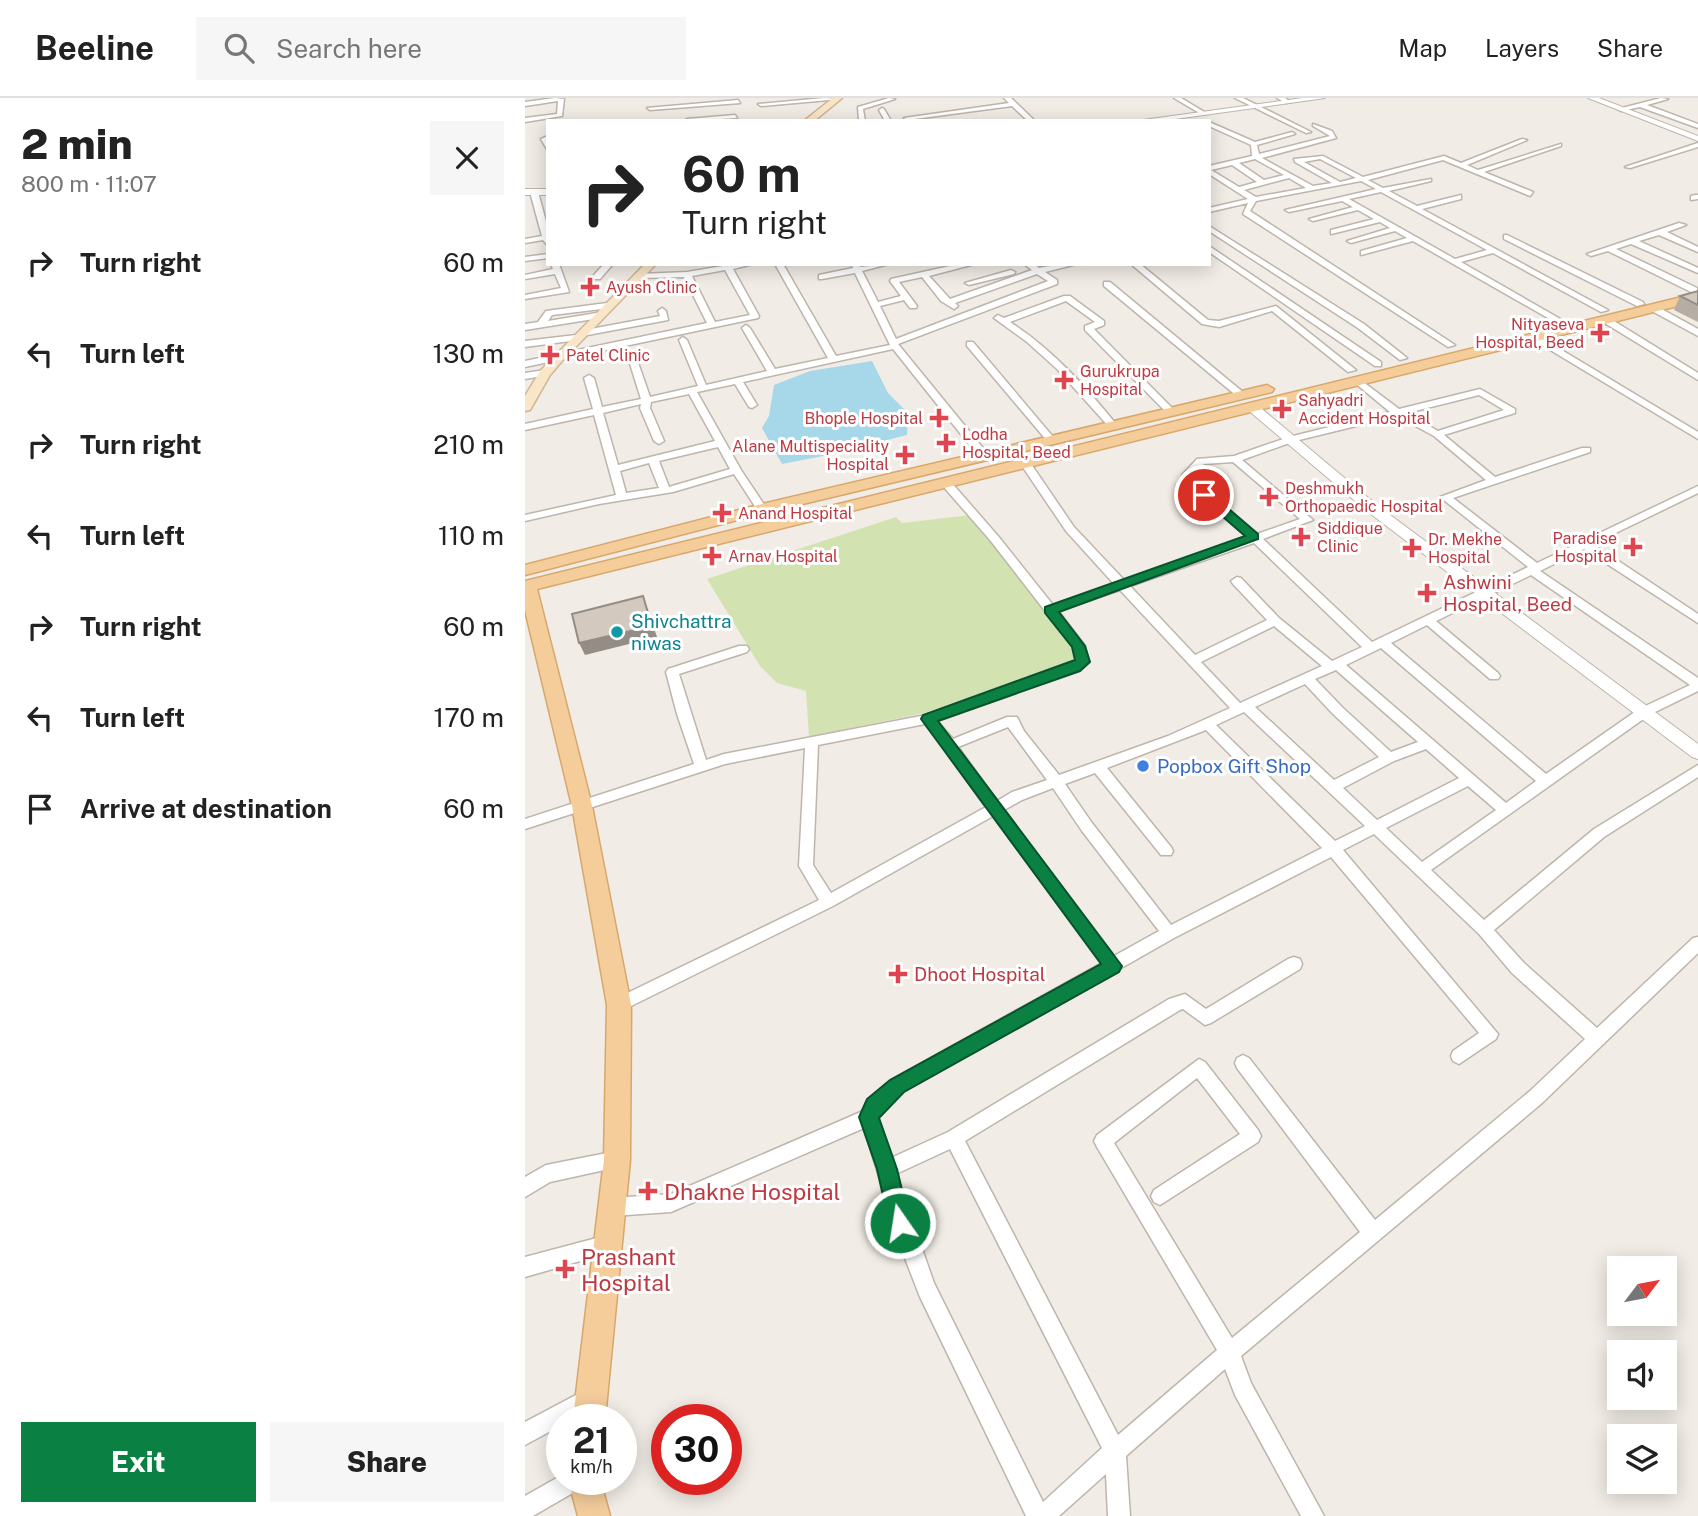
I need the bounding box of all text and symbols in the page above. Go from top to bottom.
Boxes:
search box [196,17,686,80]
text: Beeline [35,29,154,67]
icon: search [220,29,258,67]
text: Search here [276,33,422,64]
text: Map [1398,34,1447,62]
text: Layers [1485,34,1559,62]
text: Share [1597,34,1663,62]
text: 2 min [21,119,133,168]
button: close [430,121,504,195]
text: 60 m [682,145,801,203]
icon: right [567,147,658,238]
text: 800 m · 11:07 [21,170,157,197]
text: Turn right [682,204,827,241]
icon: right [21,244,59,282]
text: Turn right [80,247,202,278]
text: 60 m [443,247,504,278]
marker: Ayush Clinic [580,277,600,297]
place label: Ayush Clinic [606,278,697,297]
place label: Nityaseva Hospital, Beed [1475,315,1584,352]
marker: Nityaseva Hospital, Beed [1590,323,1610,343]
icon: left [21,335,59,373]
text: Turn left [80,338,185,369]
text: 130 m [432,338,504,369]
marker: Patel Clinic [540,345,560,365]
place label: Patel Clinic [566,346,650,365]
place label: Gurukrupa Hospital [1080,362,1160,399]
marker: Gurukrupa Hospital [1054,370,1074,390]
place label: Sahyadri Accident Hospital [1298,391,1431,428]
marker: Sahyadri Accident Hospital [1272,399,1292,419]
marker: Bhople Hospital [929,408,949,428]
place label: Bhople Hospital [805,409,923,428]
place label: Lodha Hospital, Beed [962,425,1071,462]
icon: right [21,426,59,464]
text: Turn right [80,429,202,460]
text: 210 m [433,429,504,460]
marker: Lodha Hospital, Beed [936,433,956,453]
place label: Alane Multispeciality Hospital [732,437,889,474]
marker: Alane Multispeciality Hospital [895,445,915,465]
pin [1174,465,1234,525]
icon: arrive [1185,476,1223,514]
place label: Deshmukh Orthopaedic Hospital [1285,479,1443,516]
marker: Deshmukh Orthopaedic Hospital [1259,487,1279,507]
marker: Anand Hospital [712,503,732,523]
place label: Anand Hospital [738,504,853,523]
icon: left [21,517,59,555]
place label: Siddique Clinic [1317,519,1383,556]
text: Turn left [80,520,185,551]
text: 110 m [438,520,504,551]
marker: Siddique Clinic [1291,527,1311,547]
place label: Paradise Hospital [1553,529,1617,566]
place label: Dr. Mekhe Hospital [1428,530,1502,567]
marker: Paradise Hospital [1623,537,1643,557]
marker: Dr. Mekhe Hospital [1402,538,1422,558]
marker: Arnav Hospital [702,546,722,566]
place label: Arnav Hospital [728,547,838,566]
place label: Ashwini Hospital, Beed [1443,571,1572,615]
marker: Ashwini Hospital, Beed [1417,583,1437,603]
icon: right [21,608,59,646]
place label: Shivchattra niwas [631,610,731,654]
text: Turn right [80,611,202,642]
text: 60 m [443,611,504,642]
marker: Shivchattra niwas [609,624,625,640]
icon: left [21,699,59,737]
text: Turn left [80,702,185,733]
text: 170 m [434,702,504,733]
place label: Popbox Gift Shop [1157,755,1311,777]
marker: Popbox Gift Shop [1135,758,1151,774]
icon: arrive [21,790,59,828]
text: Arrive at destination [80,793,332,824]
text: 60 m [443,793,504,824]
place label: Dhoot Hospital [914,963,1046,985]
marker: Dhoot Hospital [888,964,908,984]
place label: Dhakne Hospital [664,1178,841,1205]
marker: Dhakne Hospital [638,1181,658,1201]
position arrow [863,1186,937,1260]
place label: Prashant Hospital [581,1243,676,1296]
north arrow [1607,1256,1677,1326]
map controls [1607,1256,1677,1494]
marker: Prashant Hospital [555,1259,575,1279]
button: sound [1607,1340,1677,1410]
speed limit sign: 30 [651,1404,742,1495]
text: 21 [573,1420,610,1461]
button: Exit [21,1422,256,1502]
button: Share [270,1422,504,1502]
button: layers [1607,1424,1677,1494]
text: km/h [570,1456,613,1477]

